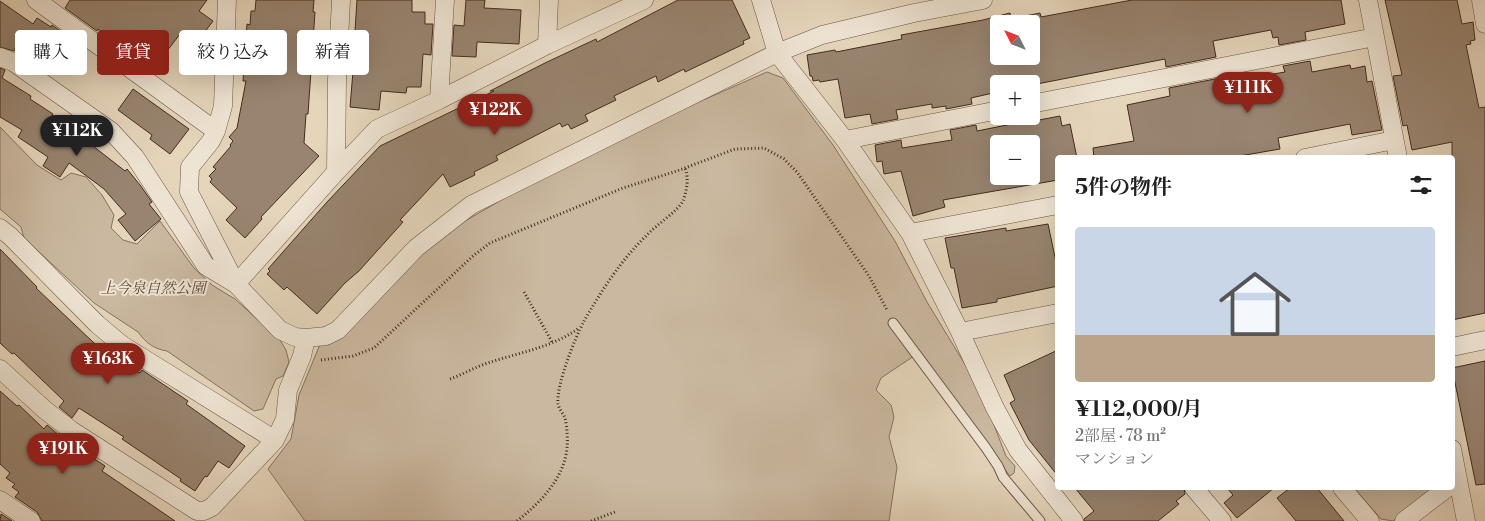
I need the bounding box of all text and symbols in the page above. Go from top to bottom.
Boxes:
north arrow [990,15,1040,65]
map controls [990,15,1040,185]
chip: 購入 [15,30,87,75]
chip: 賃貸 [97,30,169,75]
chip: 絞り込み [179,30,287,75]
chip: 新着 [297,30,369,75]
pin: ¥111K [1213,72,1283,114]
button: + [990,75,1040,125]
text: ¥111K [1223,78,1273,98]
pin: ¥122K [460,94,530,136]
text: ¥122K [468,100,522,120]
pin: ¥112K [42,114,112,157]
text: ¥112K [51,121,103,141]
button: − [990,135,1040,185]
icon: filters [1407,171,1435,199]
text: 5件の物件 [1075,175,1172,201]
icon: home [1210,259,1300,349]
park label: 上今泉自然公園 [100,279,208,298]
pin: ¥163K [73,342,143,385]
text: ¥163K [82,349,134,369]
text: ¥112,000/月 [1075,397,1203,423]
text: 2部屋 · 78 m² [1075,426,1166,446]
pin: ¥191K [28,432,98,475]
text: ¥191K [38,439,88,459]
text: マンション [1075,449,1154,469]

